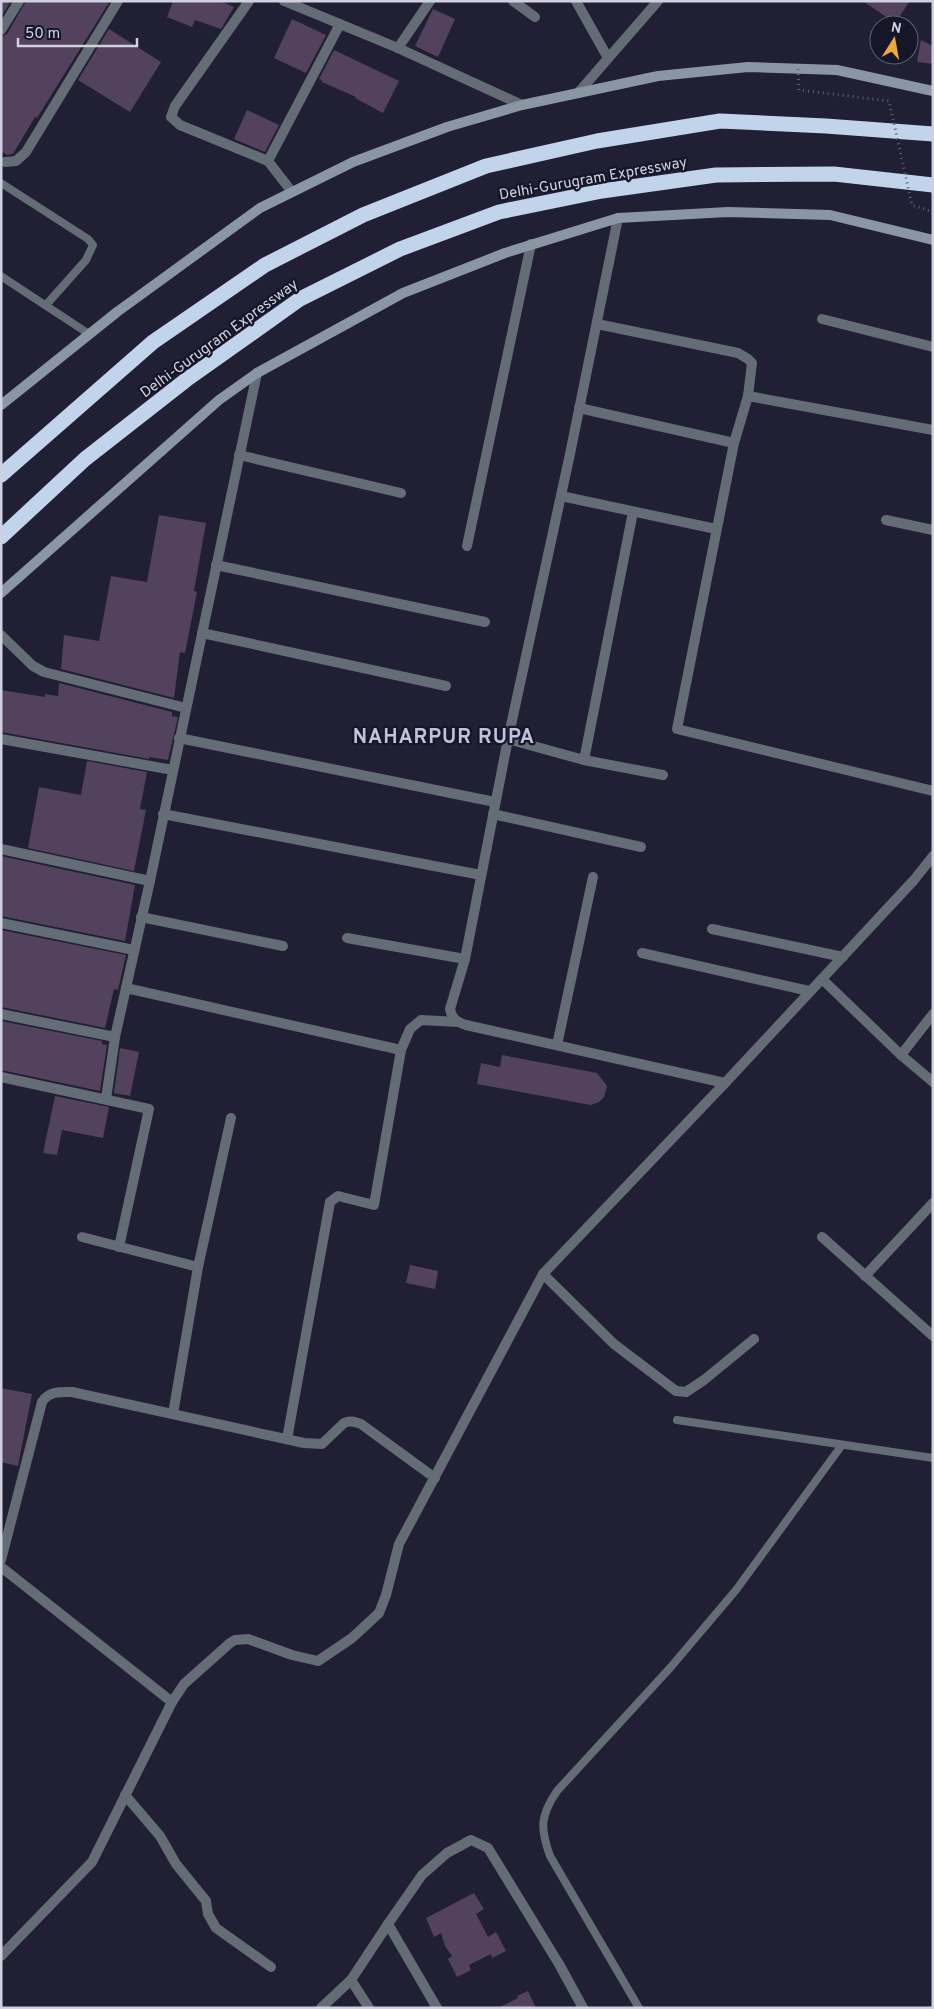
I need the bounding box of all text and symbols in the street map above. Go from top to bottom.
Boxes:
scale bar [18,15,136,47]
north arrow [869,15,919,65]
text: N [890,19,903,38]
text: 50 m [25,25,60,44]
street label: Delhi-Gurugram Expressway [498,154,689,205]
street label: Delhi-Gurugram Expressway [137,275,303,403]
district label: NAHARPUR RUPA [353,725,535,751]

